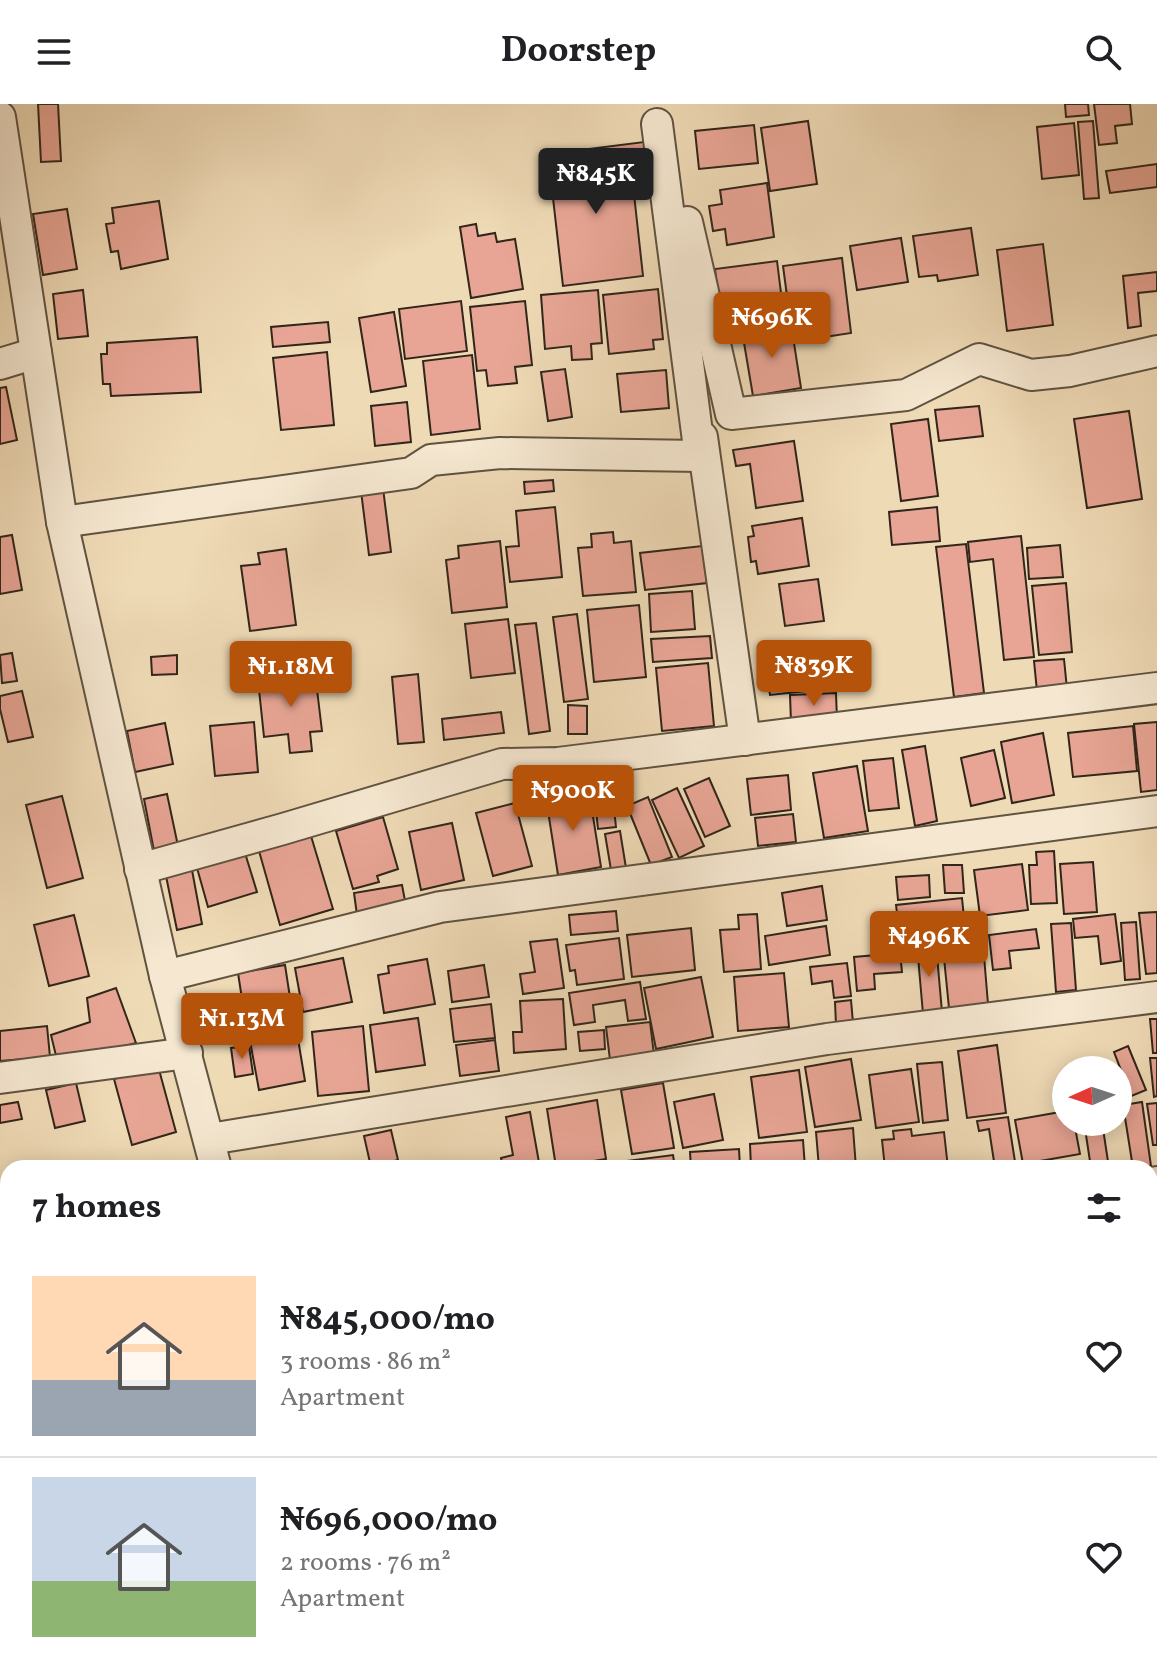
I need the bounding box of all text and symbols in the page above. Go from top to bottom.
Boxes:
text: Doorstep [501,27,656,77]
icon: menu [32,30,76,74]
icon: search [1081,30,1125,74]
pin: ₦845K [540,148,652,216]
text: ₦845K [556,156,636,192]
pin: ₦696K [716,292,828,360]
text: ₦696K [731,300,813,336]
pin: ₦839K [758,640,870,708]
pin: ₦1.18M [226,641,356,709]
text: ₦839K [774,648,854,684]
text: ₦1.18M [248,649,334,685]
pin: ₦900K [517,765,629,833]
text: ₦900K [531,773,615,809]
pin: ₦496K [873,911,985,979]
text: ₦496K [888,919,970,955]
pin: ₦1.13M [177,993,307,1061]
text: ₦1.13M [199,1001,285,1037]
north arrow [1052,1056,1132,1136]
map controls [1052,1056,1132,1136]
text: 7 homes [32,1185,161,1232]
icon: filters [1082,1186,1126,1230]
text: ₦845,000/mo [280,1297,495,1344]
icon: home [96,1308,192,1404]
icon: heart [1082,1334,1126,1378]
text: 3 rooms · 86 m² [280,1344,451,1380]
text: Apartment [280,1380,405,1416]
text: ₦696,000/mo [280,1498,498,1545]
icon: home [96,1509,192,1605]
icon: heart [1082,1535,1126,1579]
text: 2 rooms · 76 m² [280,1545,451,1581]
text: Apartment [280,1581,405,1617]

